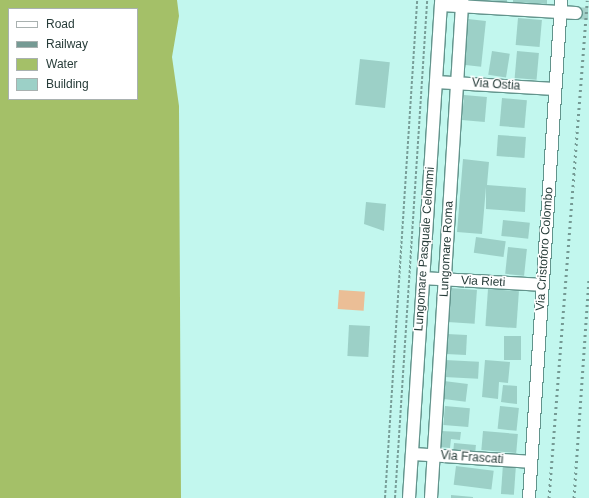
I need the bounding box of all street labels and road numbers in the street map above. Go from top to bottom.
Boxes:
street label: Via Ostia [471,76,521,94]
street label: Lungomare Pasquale Celommi [412,166,438,332]
street label: Via Cristoforo Colombo [533,187,557,311]
street label: Lungomare Roma [437,201,457,297]
street label: Via Rieti [460,274,506,290]
street label: Via Frascati [440,449,504,467]

